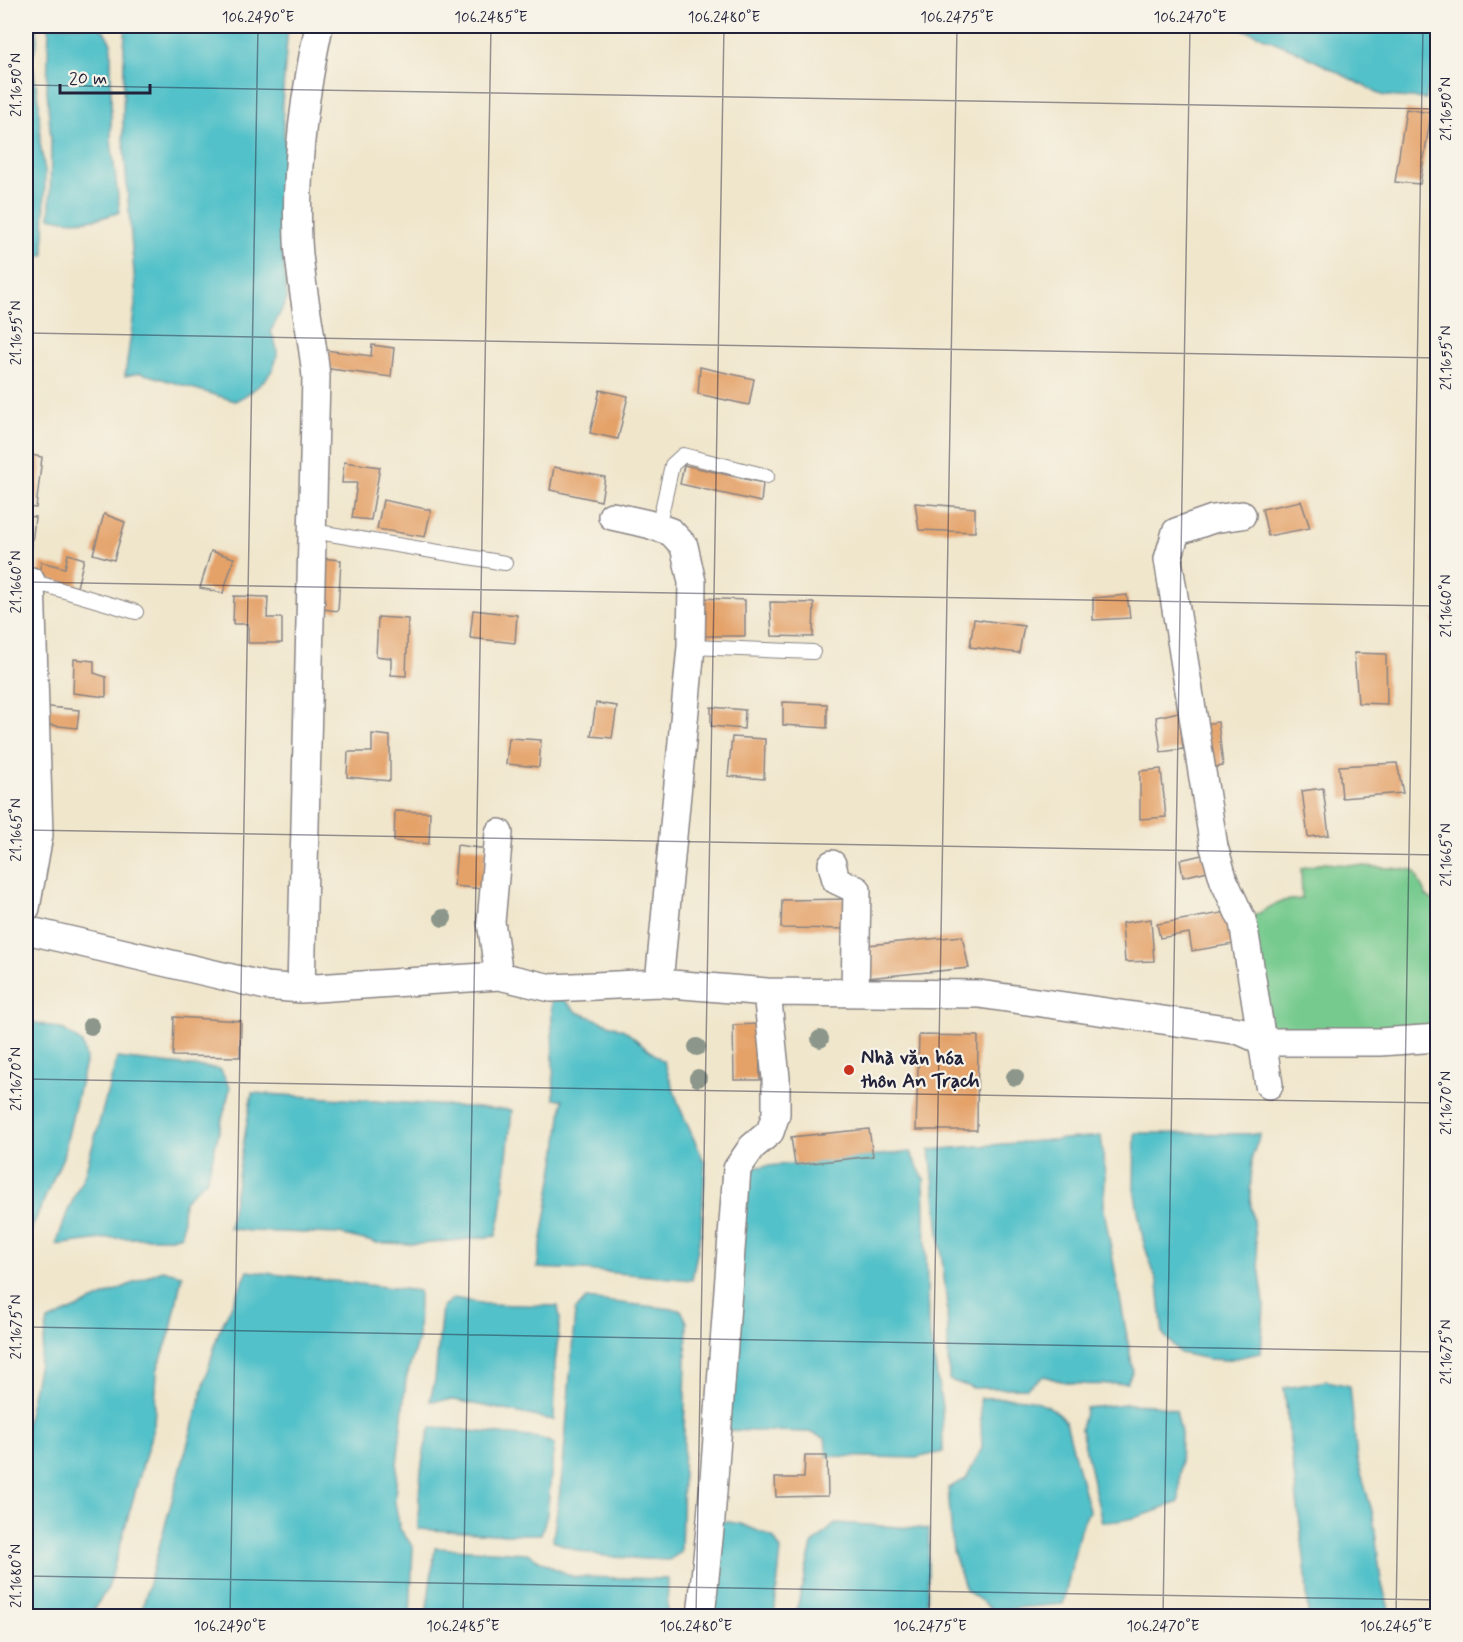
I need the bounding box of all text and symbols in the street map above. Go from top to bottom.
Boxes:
text: 106.2490°E [222,8,294,28]
text: 106.2485°E [454,8,528,28]
text: 106.2480°E [688,8,761,28]
text: 106.2475°E [920,8,994,28]
text: 106.2470°E [1154,8,1227,28]
text: 21.1650°N [7,53,27,117]
scale bar [60,57,150,95]
text: 20 m [69,67,107,91]
text: 21.1650°N [1437,77,1457,141]
text: 21.1655°N [7,301,27,365]
text: 21.1655°N [1437,326,1457,390]
text: 21.1660°N [7,551,27,613]
text: 21.1660°N [1437,575,1457,637]
text: 21.1665°N [7,798,27,862]
text: 21.1665°N [1437,823,1457,887]
place label: Nhà văn hóa thôn An Trạch [860,1045,980,1095]
text: 21.1670°N [7,1047,27,1111]
marker: Nhà văn hóa thôn An Trạch [842,1063,856,1077]
text: 21.1670°N [1437,1071,1457,1135]
text: 21.1675°N [7,1295,27,1359]
text: 21.1675°N [1437,1320,1457,1384]
text: 21.1680°N [7,1544,27,1608]
text: 106.2490°E [194,1617,266,1637]
text: 106.2485°E [426,1617,500,1637]
text: 106.2480°E [660,1617,733,1637]
text: 106.2475°E [893,1617,967,1637]
text: 106.2470°E [1127,1617,1200,1637]
text: 106.2465°E [1360,1617,1432,1637]

